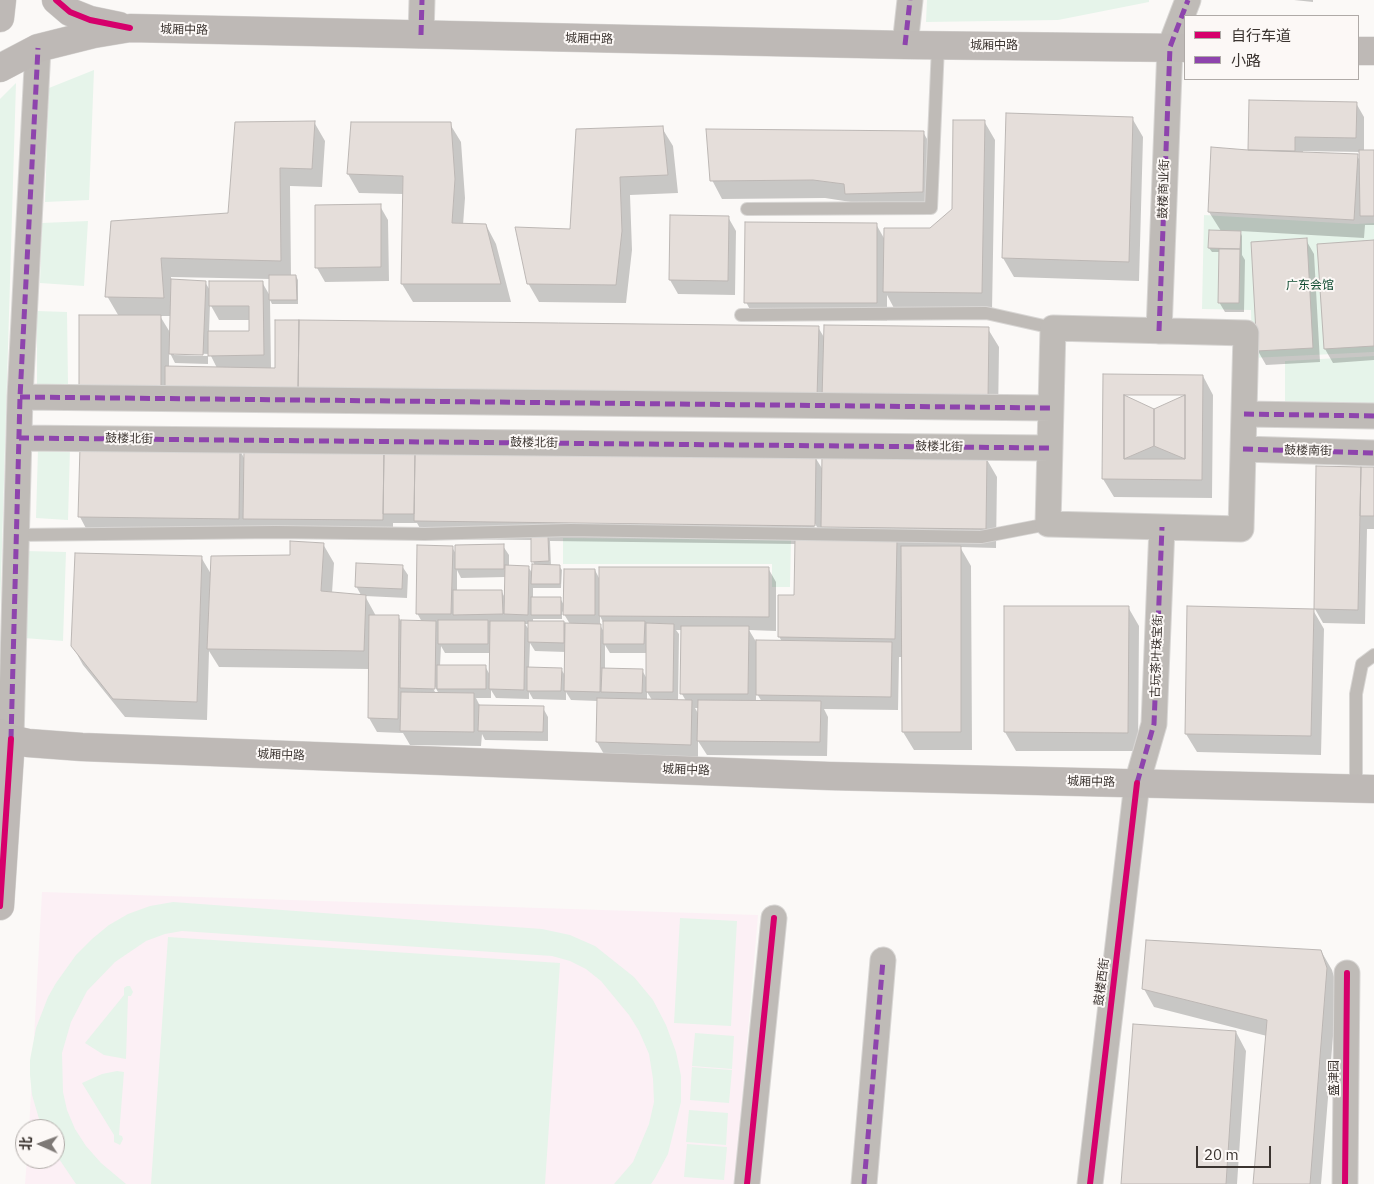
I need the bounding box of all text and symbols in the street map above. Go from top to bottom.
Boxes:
legend [1184,15,1359,80]
street label: 城厢中路 [160,22,208,38]
text: 自行车道 [1231,26,1291,45]
street label: 城厢中路 [565,31,613,47]
street label: 城厢中路 [970,39,1018,53]
text: 小路 [1231,51,1261,70]
street label: 鼓楼商业街 [1156,159,1172,219]
park label: 广东会馆 [1286,279,1334,293]
street label: 鼓楼北街 [105,431,153,447]
street label: 鼓楼北街 [510,435,558,451]
street label: 鼓楼北街 [915,439,963,455]
street label: 鼓楼南街 [1284,443,1332,459]
street label: 古玩茶叶珠宝街 [1148,614,1166,698]
street label: 城厢中路 [257,747,305,763]
street label: 城厢中路 [662,762,710,778]
street label: 城厢中路 [1067,774,1115,790]
street label: 鼓楼西街 [1092,957,1112,1007]
street label: 盛津园 [1328,1060,1342,1096]
north arrow [15,1119,65,1169]
text: 北 [17,1136,35,1151]
scale bar [1199,1136,1274,1168]
text: 20 m [1204,1145,1239,1164]

